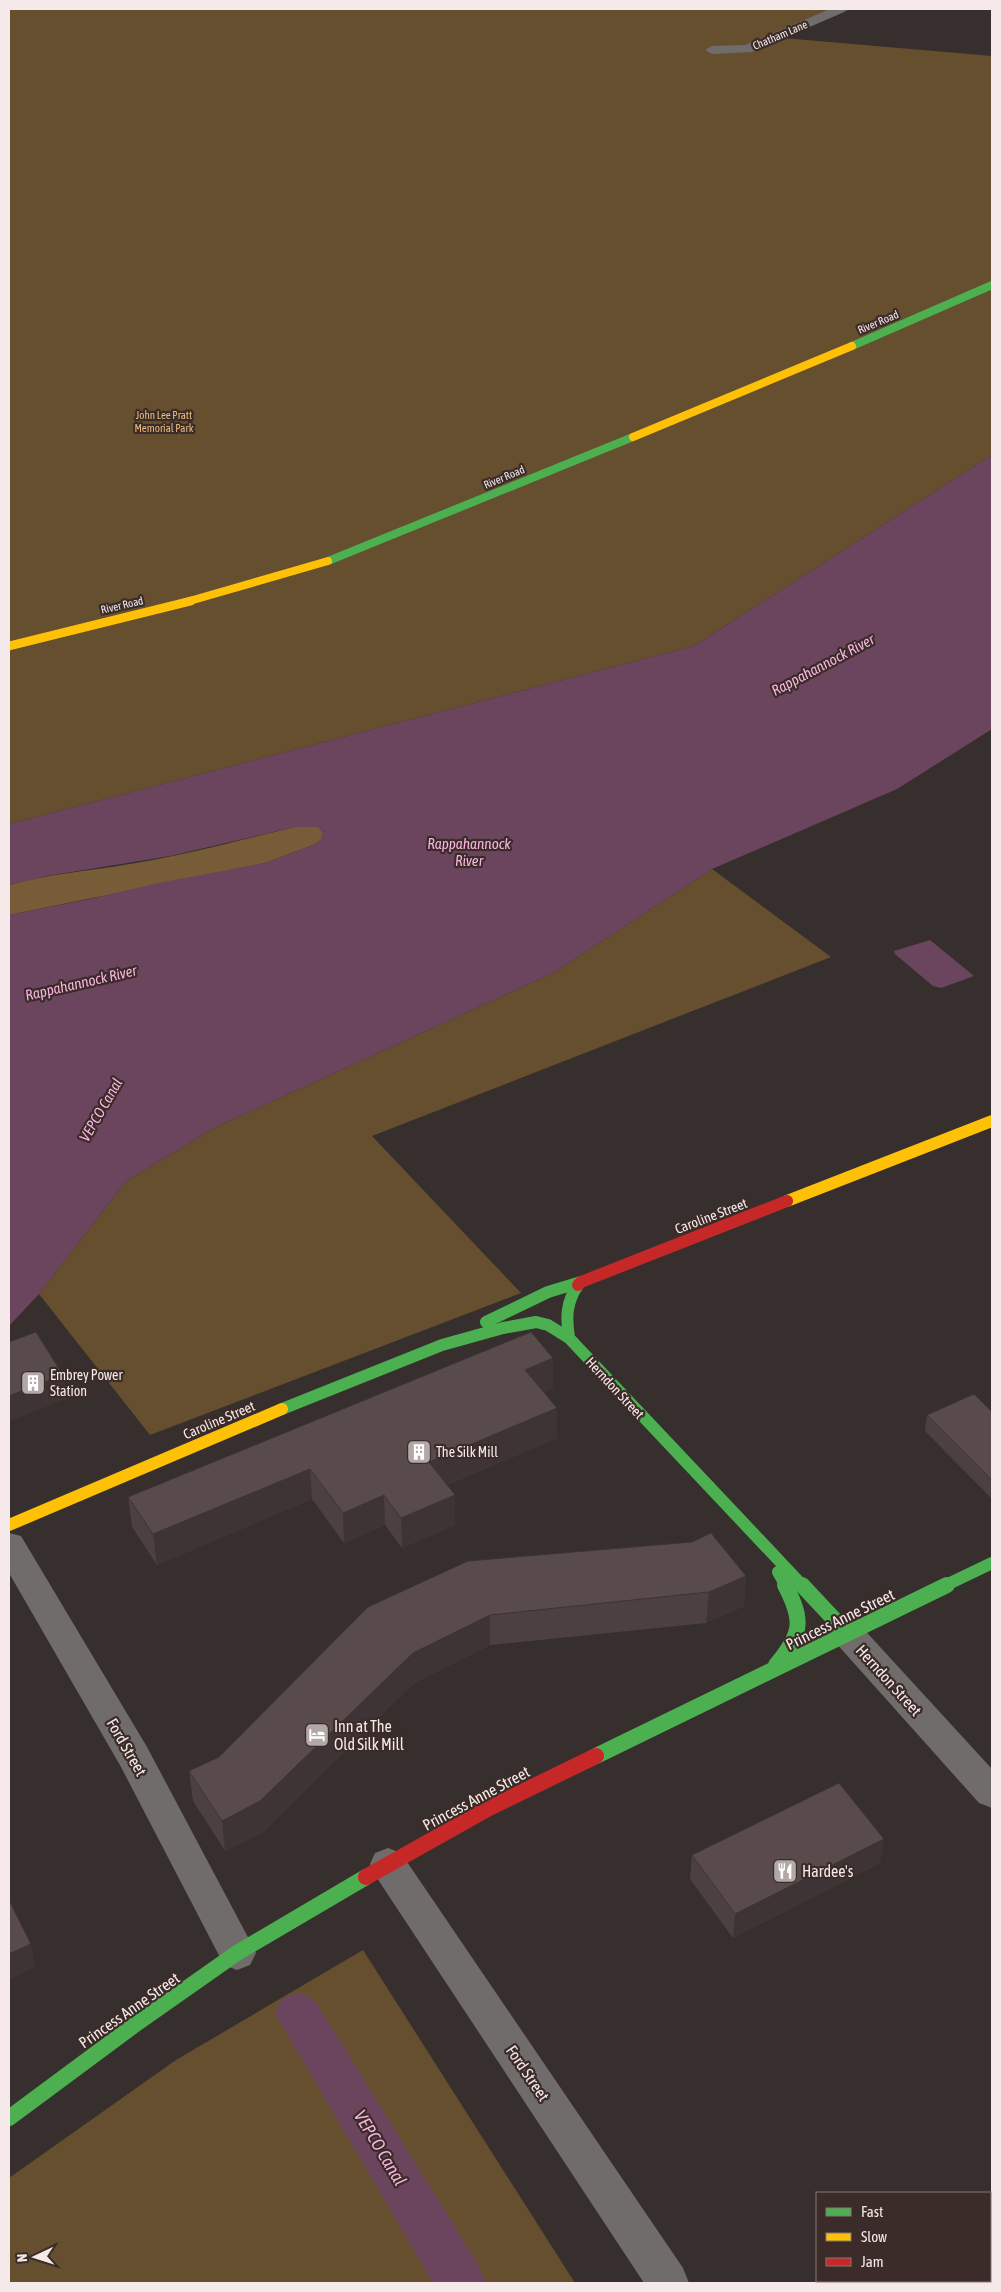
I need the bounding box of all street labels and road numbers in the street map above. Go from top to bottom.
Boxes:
street label: Chatham Lane [751,18,809,52]
street label: River Road [856,308,900,336]
street label: River Road [482,463,526,491]
street label: River Road [100,594,144,616]
street label: Caroline Street [673,1195,749,1237]
street label: Herndon Street [583,1354,647,1422]
street label: Caroline Street [181,1398,257,1442]
street label: Princess Anne Street [783,1585,898,1653]
street label: Herndon Street [852,1641,926,1719]
street label: Ford Street [103,1715,151,1779]
street label: Princess Anne Street [419,1762,533,1834]
street label: Princess Anne Street [75,1968,183,2051]
street label: Ford Street [503,2042,553,2105]

